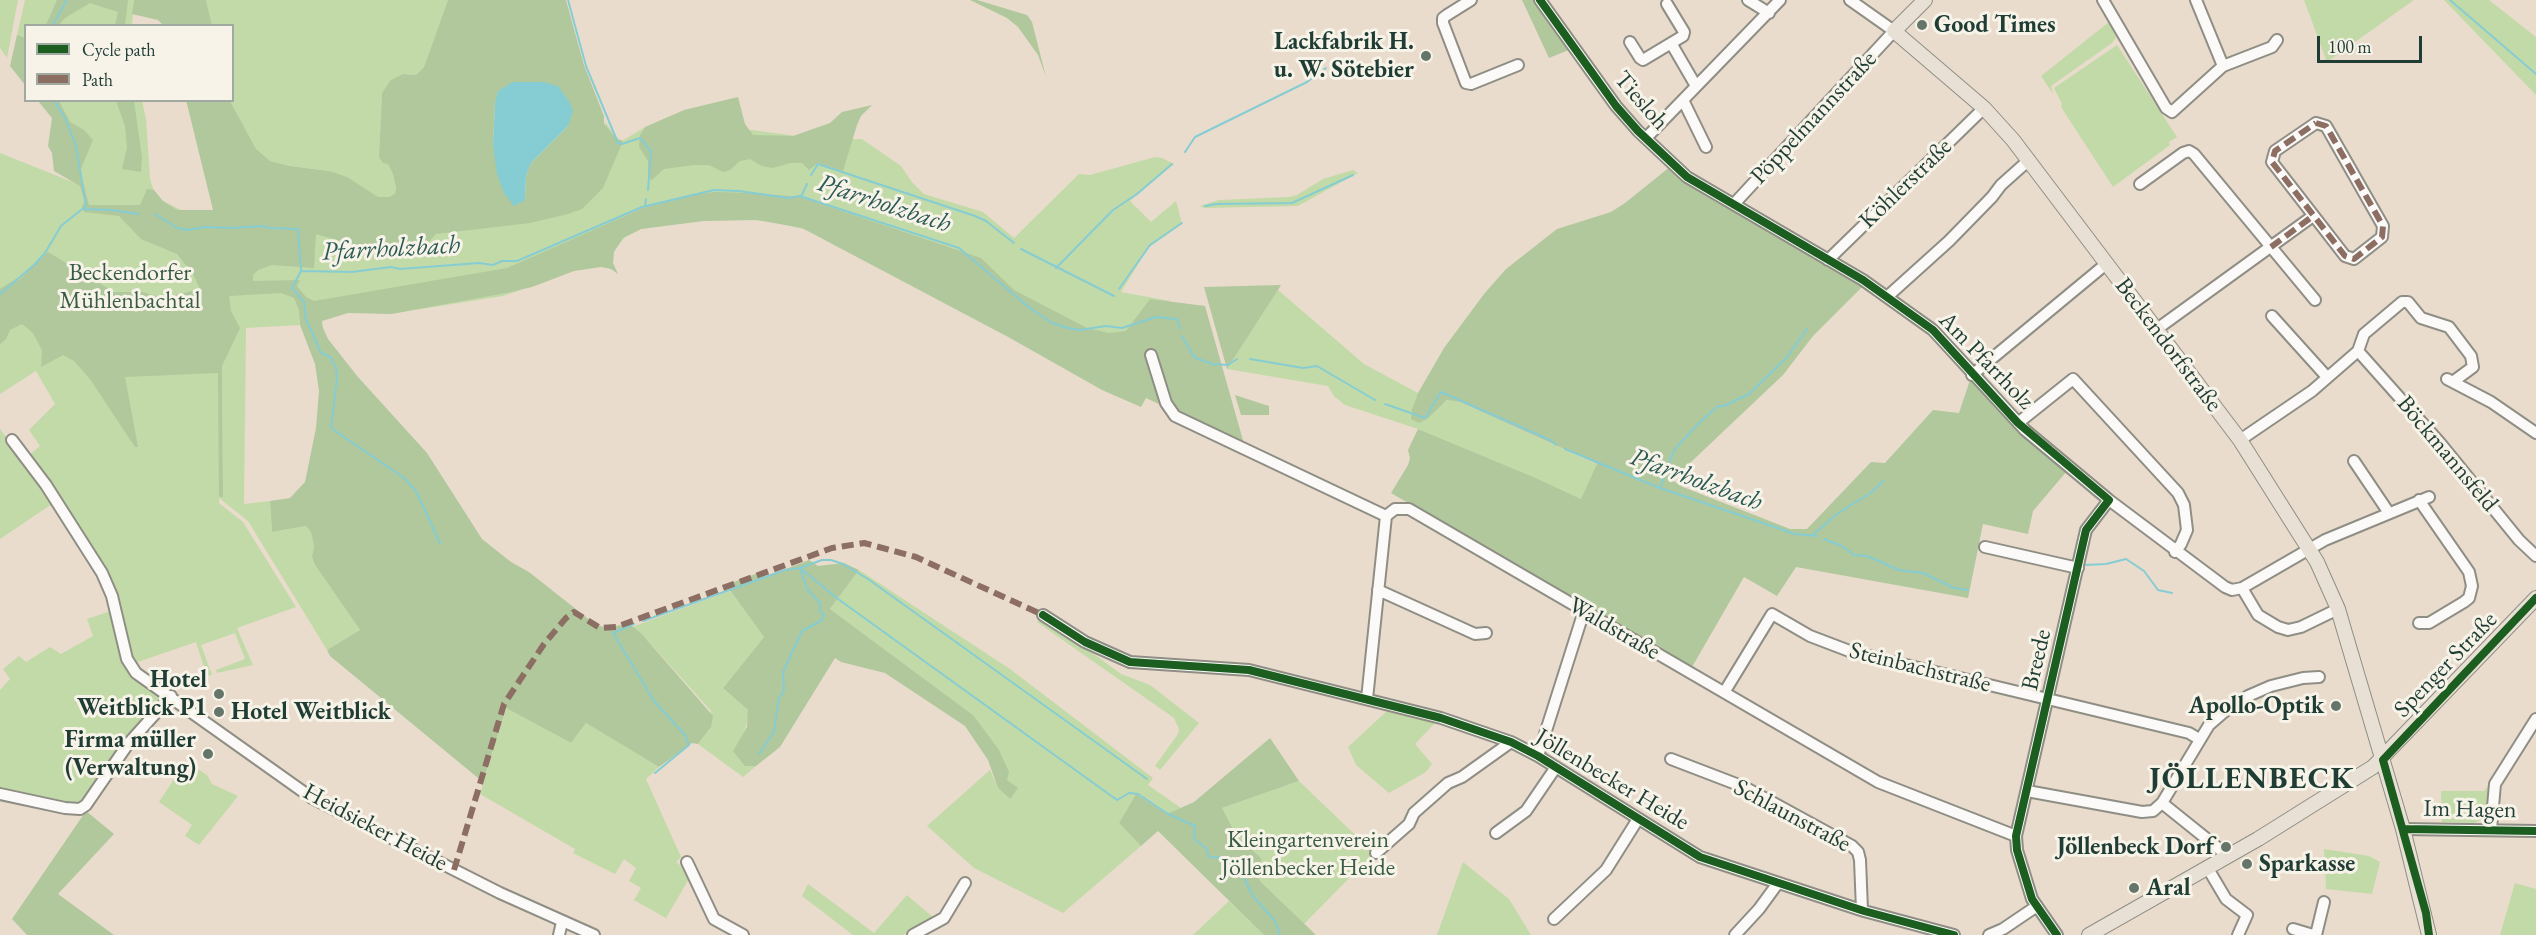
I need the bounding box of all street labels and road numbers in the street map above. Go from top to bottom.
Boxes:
street label: Pöppelmannstraße [1745,45,1883,191]
street label: Tiesloh [1608,66,1674,136]
street label: Köhlerstraße [1854,133,1958,235]
street label: Beckendorfstraße [2108,272,2228,418]
street label: Am Pfarrholz [1932,306,2040,416]
street label: Böckmannsfeld [2390,390,2504,518]
street label: Waldstraße [1563,591,1665,667]
street label: Spenger Straße [2388,606,2504,724]
street label: Breede [2016,627,2058,693]
street label: Steinbachstraße [1846,637,1994,699]
street label: Jöllenbecker Heide [1530,723,1694,837]
street label: Schlaunstraße [1729,773,1855,859]
street label: Heidsieker Heide [298,778,452,878]
street label: Im Hagen [2423,795,2517,825]

